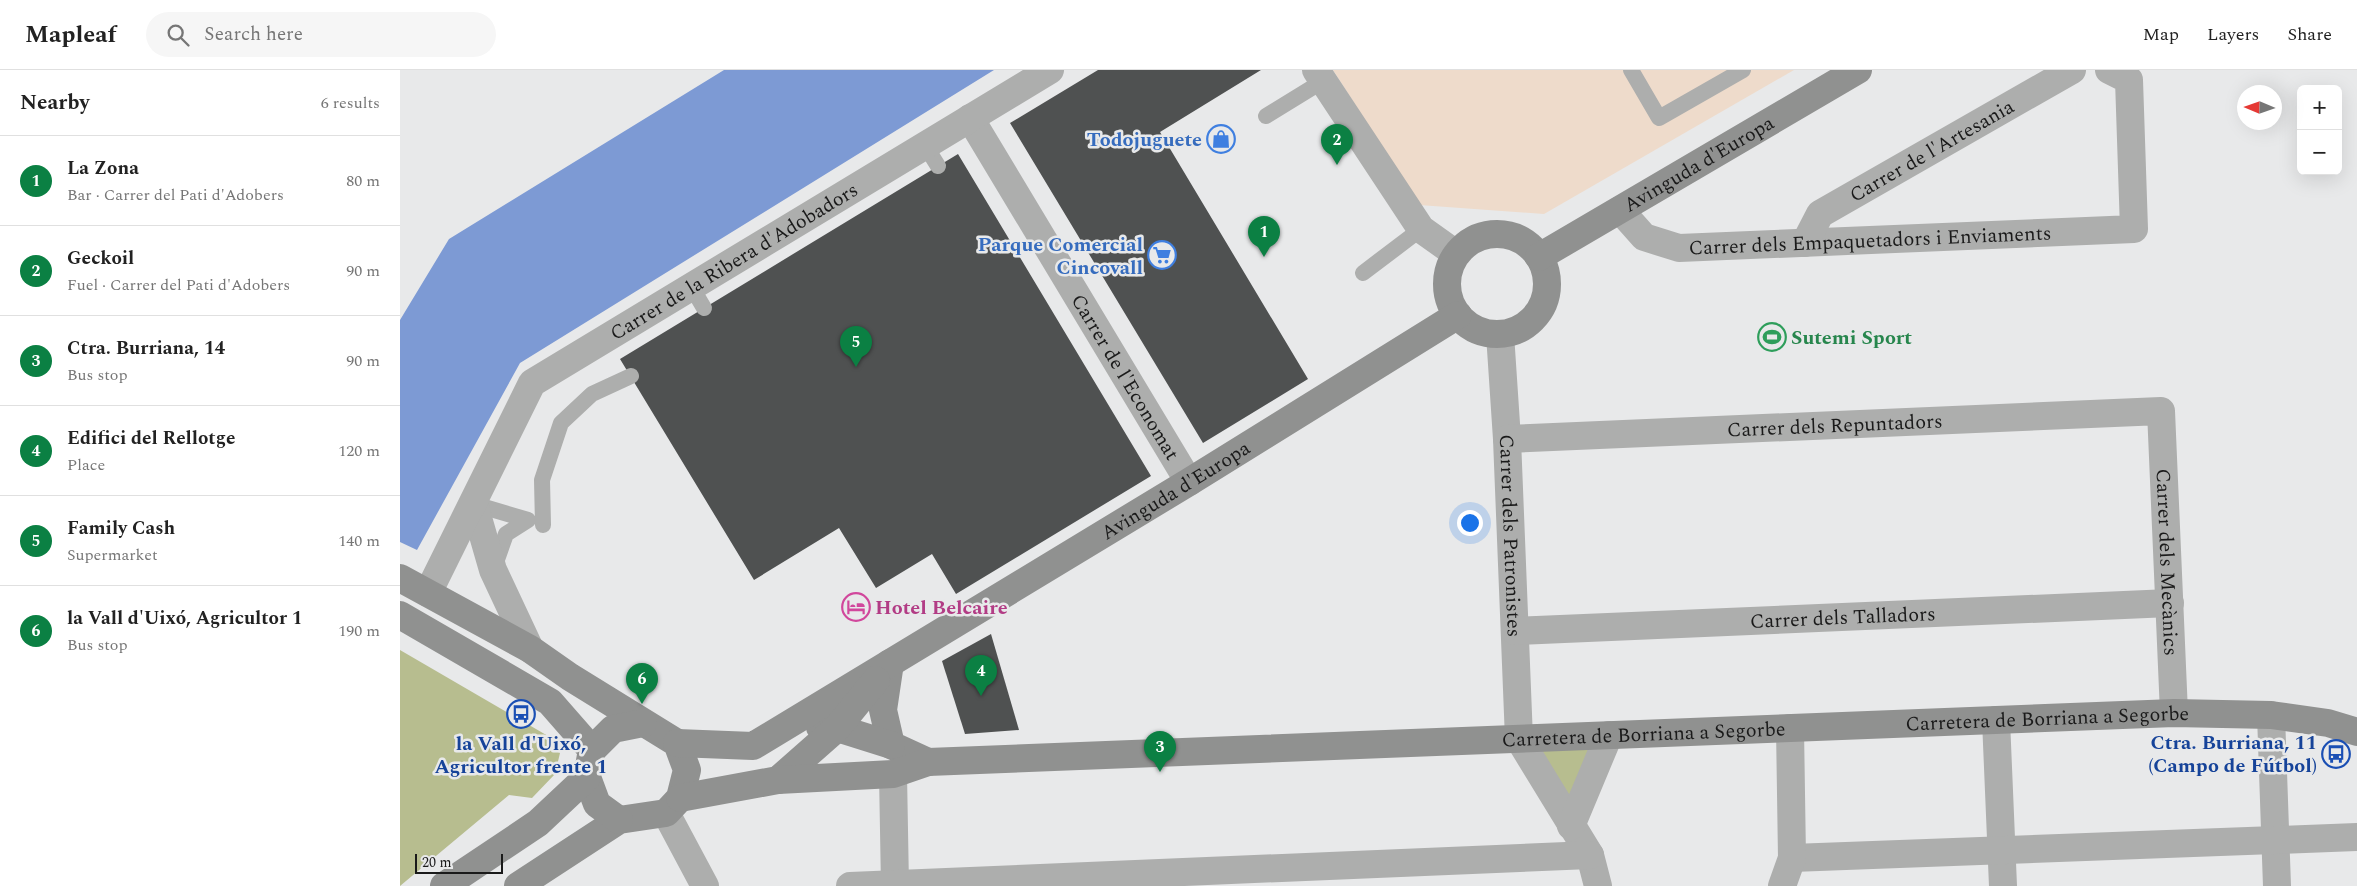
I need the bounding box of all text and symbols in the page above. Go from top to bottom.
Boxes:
search box [146,12,496,57]
text: Mapleaf [25,17,116,53]
text: Search here [204,20,303,49]
icon: search [164,21,192,49]
text: Map [2143,21,2179,48]
text: Layers [2207,21,2259,48]
text: Share [2287,21,2332,48]
north arrow [2237,85,2282,130]
map controls [2297,85,2342,175]
button: + [2297,85,2342,130]
text: Nearby [20,87,90,119]
text: 6 results [321,91,380,115]
street label: Carrer de l'Artesania [1844,92,2020,210]
street label: Avinguda d'Europa [1618,108,1780,220]
shop icon: Todojuguete [1206,124,1236,154]
pin: 2 [1321,124,1353,165]
place label: Todojuguete [1087,125,1202,155]
button: − [2297,130,2342,175]
text: La Zona [67,154,139,183]
text: 1 [32,169,40,193]
text: 80 m [346,169,380,193]
street label: Carrer de la Ribera d'Adobadors [604,175,864,349]
text: Bar · Carrer del Pati d'Adobers [67,183,284,207]
pin: 1 [1248,216,1280,257]
street label: Carrer dels Empaquetadors i Enviaments [1688,218,2052,264]
place label: Parque Comercial Cincovall [978,230,1143,283]
supermarket icon: Parque Comercial Cincovall [1147,240,1177,270]
text: Geckoil [67,244,134,273]
text: 2 [32,259,40,283]
text: 90 m [346,259,380,283]
text: Fuel · Carrer del Pati d'Adobers [67,273,290,297]
street label: Carrer de l'Economat [1063,288,1187,466]
sports icon: Sutemi Sport [1757,322,1787,352]
place label: Sutemi Sport [1791,323,1912,353]
pin: 5 [840,326,872,367]
text: Ctra. Burriana, 14 [67,334,225,363]
text: 3 [32,349,40,373]
text: 90 m [346,349,380,373]
text: Bus stop [67,363,128,387]
street label: Carrer dels Repuntadors [1726,406,1943,446]
text: Edifici del Rellotge [67,424,235,453]
street label: Avinguda d'Europa [1095,433,1257,548]
street label: Carrer dels Patronistes [1491,434,1529,638]
text: 4 [32,439,40,463]
text: 120 m [338,439,380,463]
text: Place [67,453,105,477]
street label: Carrer dels Mecànics [2147,468,2186,657]
your location [1457,510,1483,536]
text: Family Cash [67,514,175,543]
text: 5 [32,529,40,553]
text: 140 m [338,529,380,553]
text: Supermarket [67,543,158,567]
hotel icon: Hotel Belcaire [841,592,871,622]
place label: Hotel Belcaire [875,593,1008,623]
street label: Carrer dels Talladors [1749,599,1936,637]
text: la Vall d'Uixó, Agricultor 1 [67,604,302,633]
text: 6 [32,619,40,643]
text: 190 m [338,619,380,643]
text: Bus stop [67,633,128,657]
pin: 4 [965,655,997,696]
pin: 6 [626,663,658,704]
bus stop icon: la Vall d'Uixó, Agricultor frente 1 [506,699,536,729]
street label: Carretera de Borriana a Segorbe [1905,699,2190,740]
street label: Carretera de Borriana a Segorbe [1501,714,1786,755]
place label: Ctra. Burriana, 11 (Campo de Fútbol) [2148,728,2317,781]
place label: la Vall d'Uixó, Agricultor frente 1 [435,729,607,782]
pin: 3 [1144,731,1176,772]
bus stop icon: Ctra. Burriana, 11 (Campo de Fútbol) [2321,739,2351,769]
scale bar [415,851,502,874]
text: 20 m [422,852,452,873]

